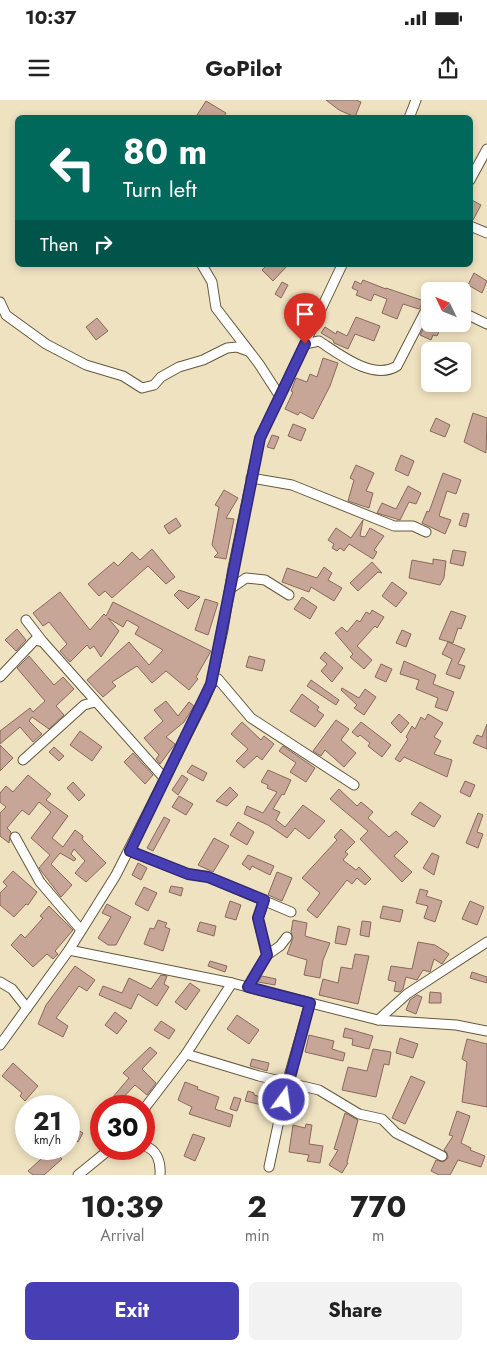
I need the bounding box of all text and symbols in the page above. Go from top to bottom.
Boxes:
text: 10:37 [25,4,76,31]
text: GoPilot [205,52,282,84]
icon: menu [25,54,53,82]
icon: share [434,54,462,82]
text: 80 m [123,127,207,177]
icon: left [40,135,105,200]
text: Turn left [123,173,197,205]
icon: right [89,230,117,258]
text: Then [40,231,79,258]
north arrow [421,282,471,332]
map controls [421,282,471,392]
pin [284,293,326,344]
icon: arrive [291,300,319,328]
button: layers [421,342,471,392]
position arrow [257,1073,309,1125]
speed limit sign: 30 [90,1095,155,1160]
text: 21 [33,1103,62,1139]
text: km/h [34,1131,61,1149]
text: 10:39 [81,1185,164,1228]
text: 2 [247,1185,267,1228]
text: 770 [350,1185,406,1228]
text: Arrival [100,1224,144,1247]
text: min [245,1224,270,1247]
text: m [372,1224,385,1247]
button: Exit [25,1282,239,1340]
button: Share [249,1282,462,1340]

